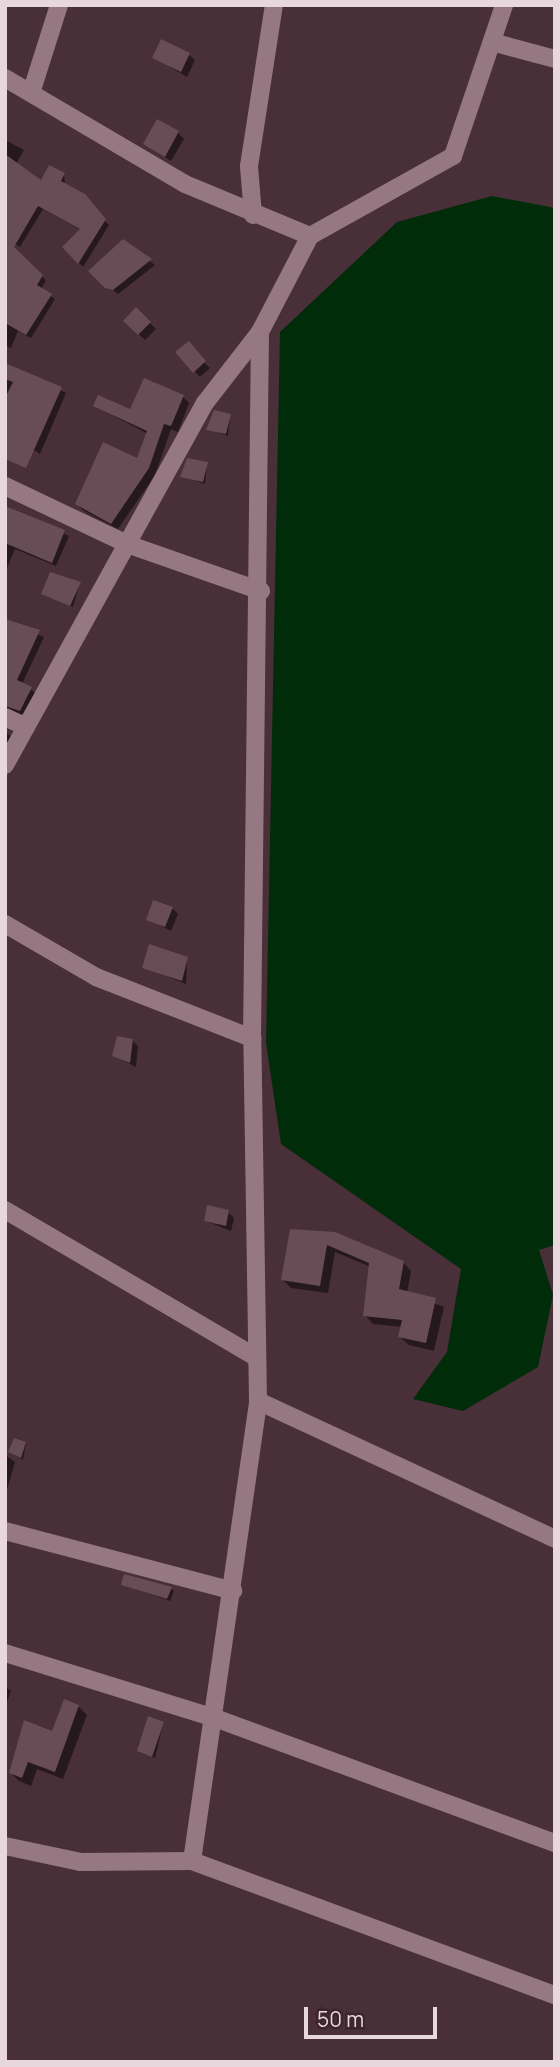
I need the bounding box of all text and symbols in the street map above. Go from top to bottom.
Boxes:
scale bar [308,1994,441,2038]
text: 50 m [317,2005,364,2033]

